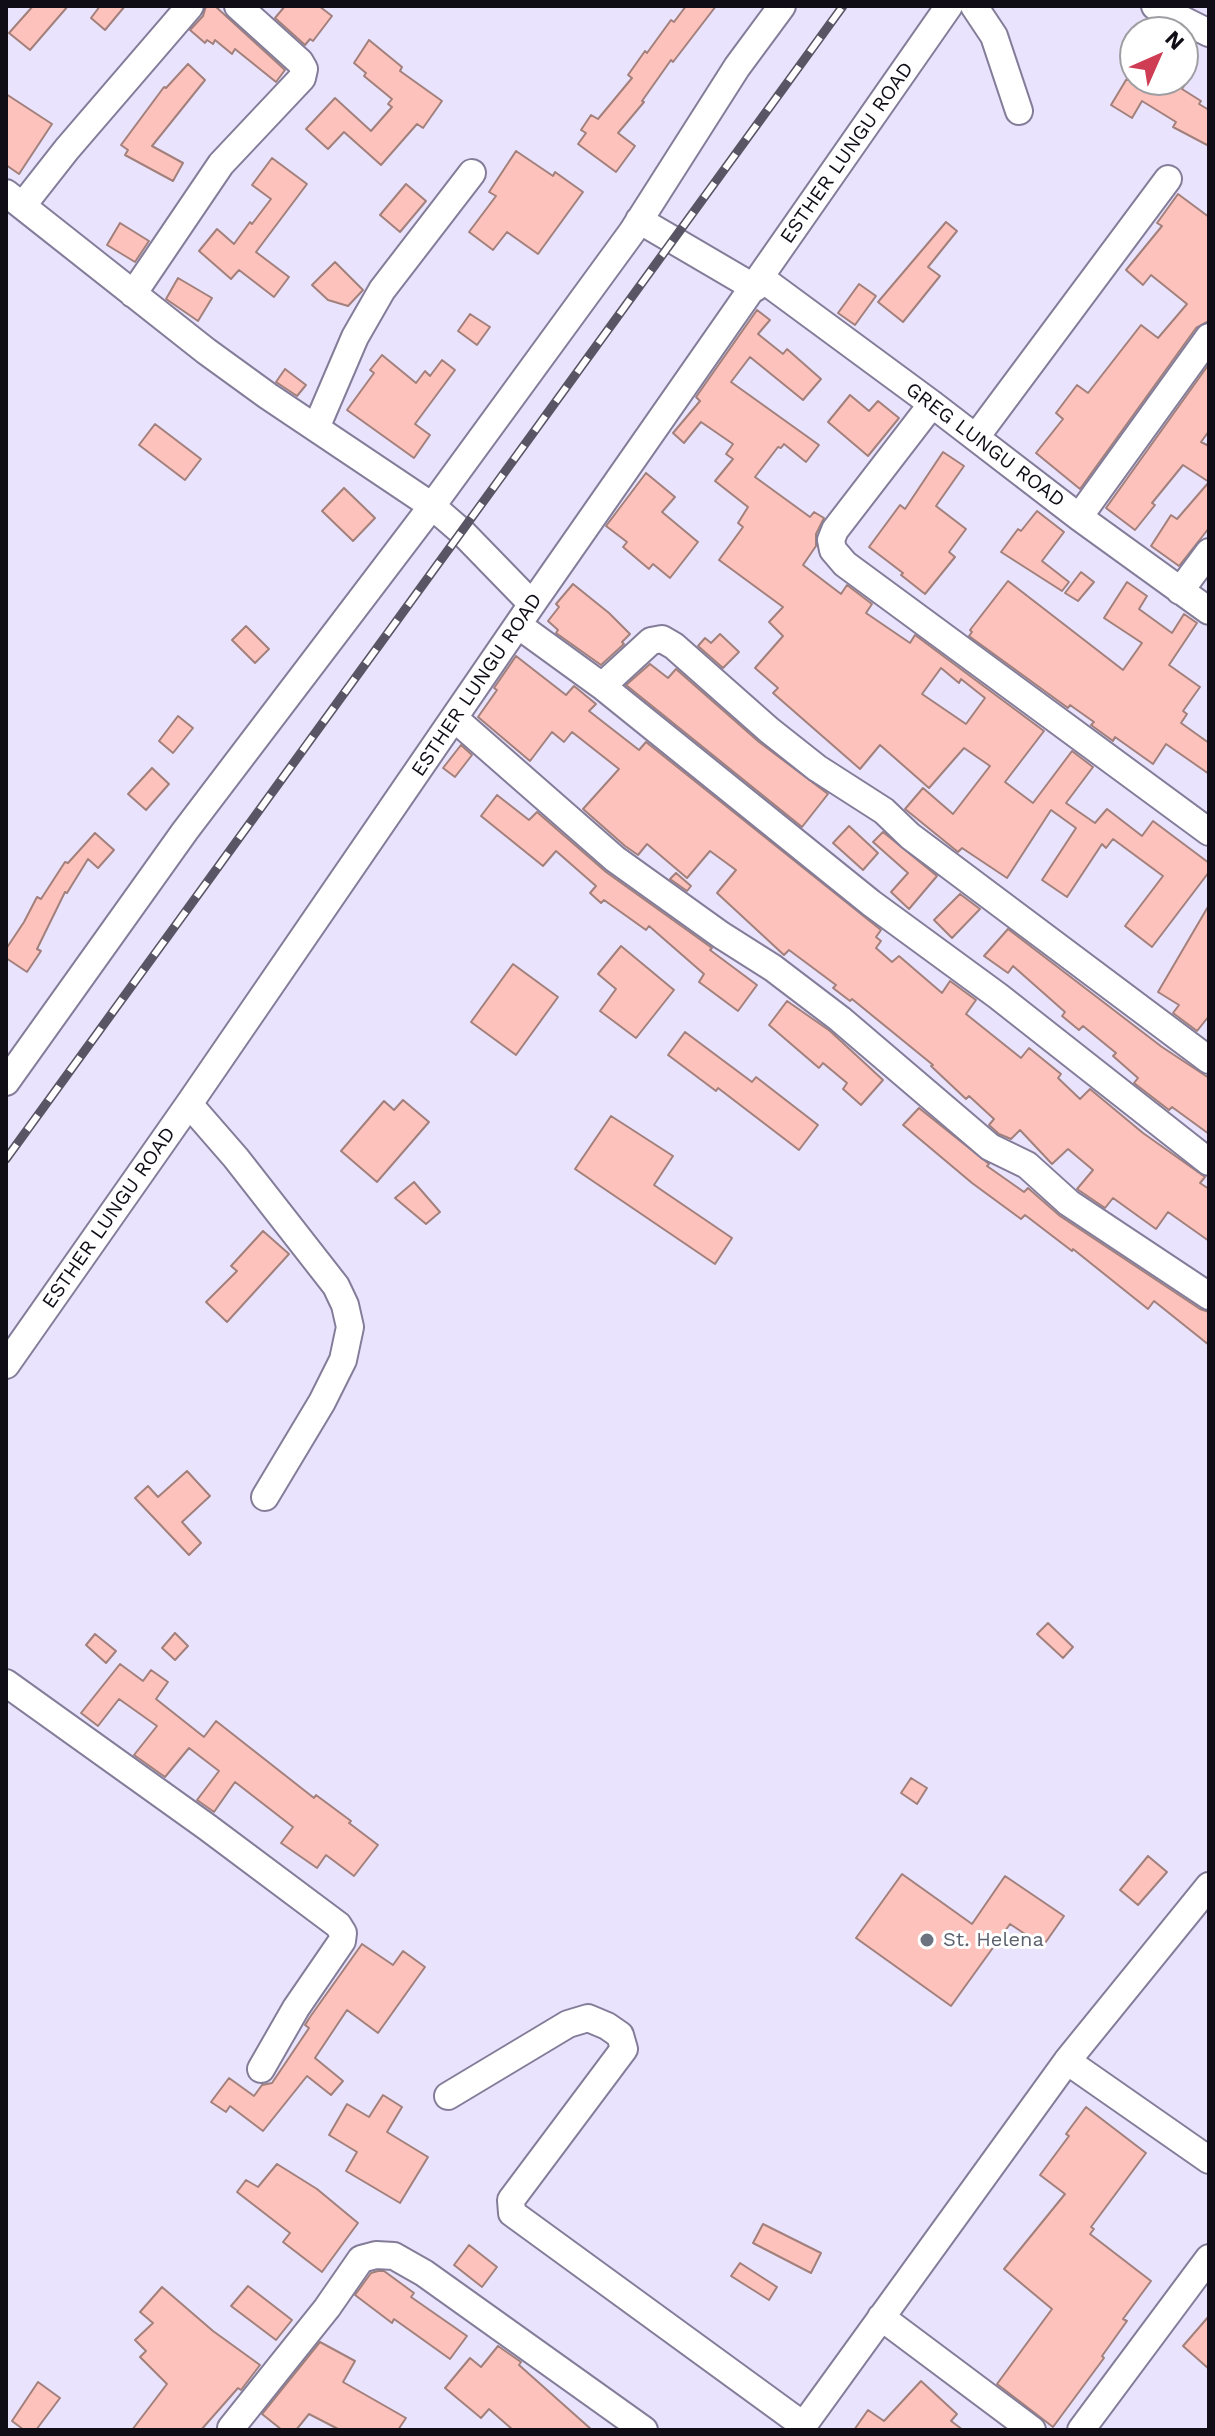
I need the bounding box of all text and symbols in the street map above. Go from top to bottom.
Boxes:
north arrow [1119,16,1199,96]
text: N [1160,25,1190,55]
street label: ESTHER LUNGU ROAD [775,58,919,248]
street label: GREG LUNGU ROAD [901,377,1069,513]
street label: ESTHER LUNGU ROAD [407,589,547,781]
street label: ESTHER LUNGU ROAD [37,1123,181,1313]
place label: St. Helena [943,1928,1044,1952]
marker: St. Helena [918,1931,936,1949]

